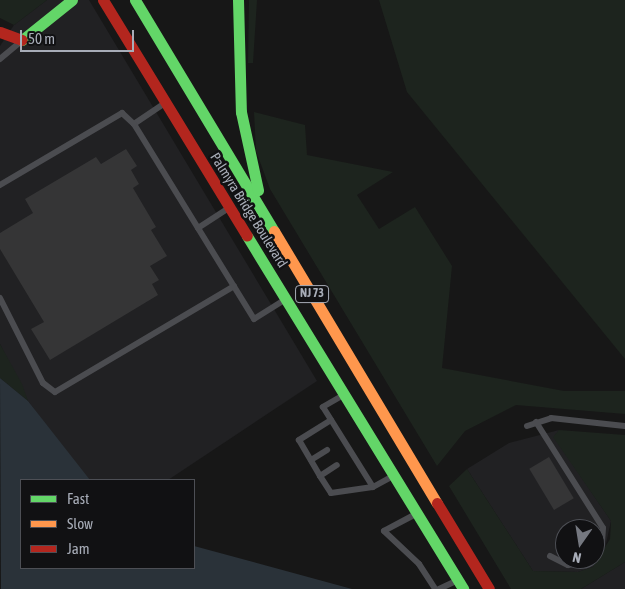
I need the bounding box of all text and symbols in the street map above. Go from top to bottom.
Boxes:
scale bar [22,20,136,52]
text: 50 m [28,30,55,47]
street label: Palmyra Bridge Boulevard [207,149,291,271]
road number: NJ 73 [294,284,330,304]
legend [20,479,195,569]
text: Fast [67,490,89,507]
text: Slow [67,515,93,532]
north arrow [555,519,605,569]
text: Jam [67,540,90,557]
text: N [571,549,583,566]

